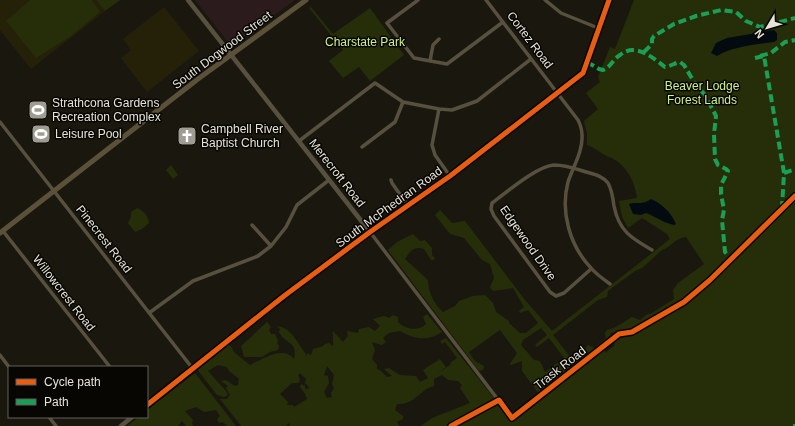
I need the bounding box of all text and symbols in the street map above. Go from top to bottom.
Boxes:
street label: South Dogwood Street [170,8,275,92]
north arrow [747,8,787,48]
street label: Cortez Road [504,9,556,71]
text: N [752,27,766,41]
park label: Charstate Park [325,35,406,49]
park label: Beaver Lodge Forest Lands [665,79,740,107]
place label: Strathcona Gardens Recreation Complex [52,96,161,124]
sports icon: Strathcona Gardens Recreation Complex [27,99,49,121]
place label: Campbell River Baptist Church [201,122,283,150]
sports icon: Leisure Pool [30,123,52,145]
church icon: Campbell River Baptist Church [176,125,198,147]
place label: Leisure Pool [55,127,122,141]
street label: Merecroft Road [306,136,368,210]
street label: South McPhedran Road [333,164,445,250]
street label: Pinecrest Road [73,202,135,276]
street label: Edgewood Drive [497,203,559,283]
street label: Willowcrest Road [30,252,98,334]
street label: Trask Road [531,344,589,392]
legend [8,366,148,418]
text: Cycle path [44,375,101,389]
text: Path [44,395,69,409]

